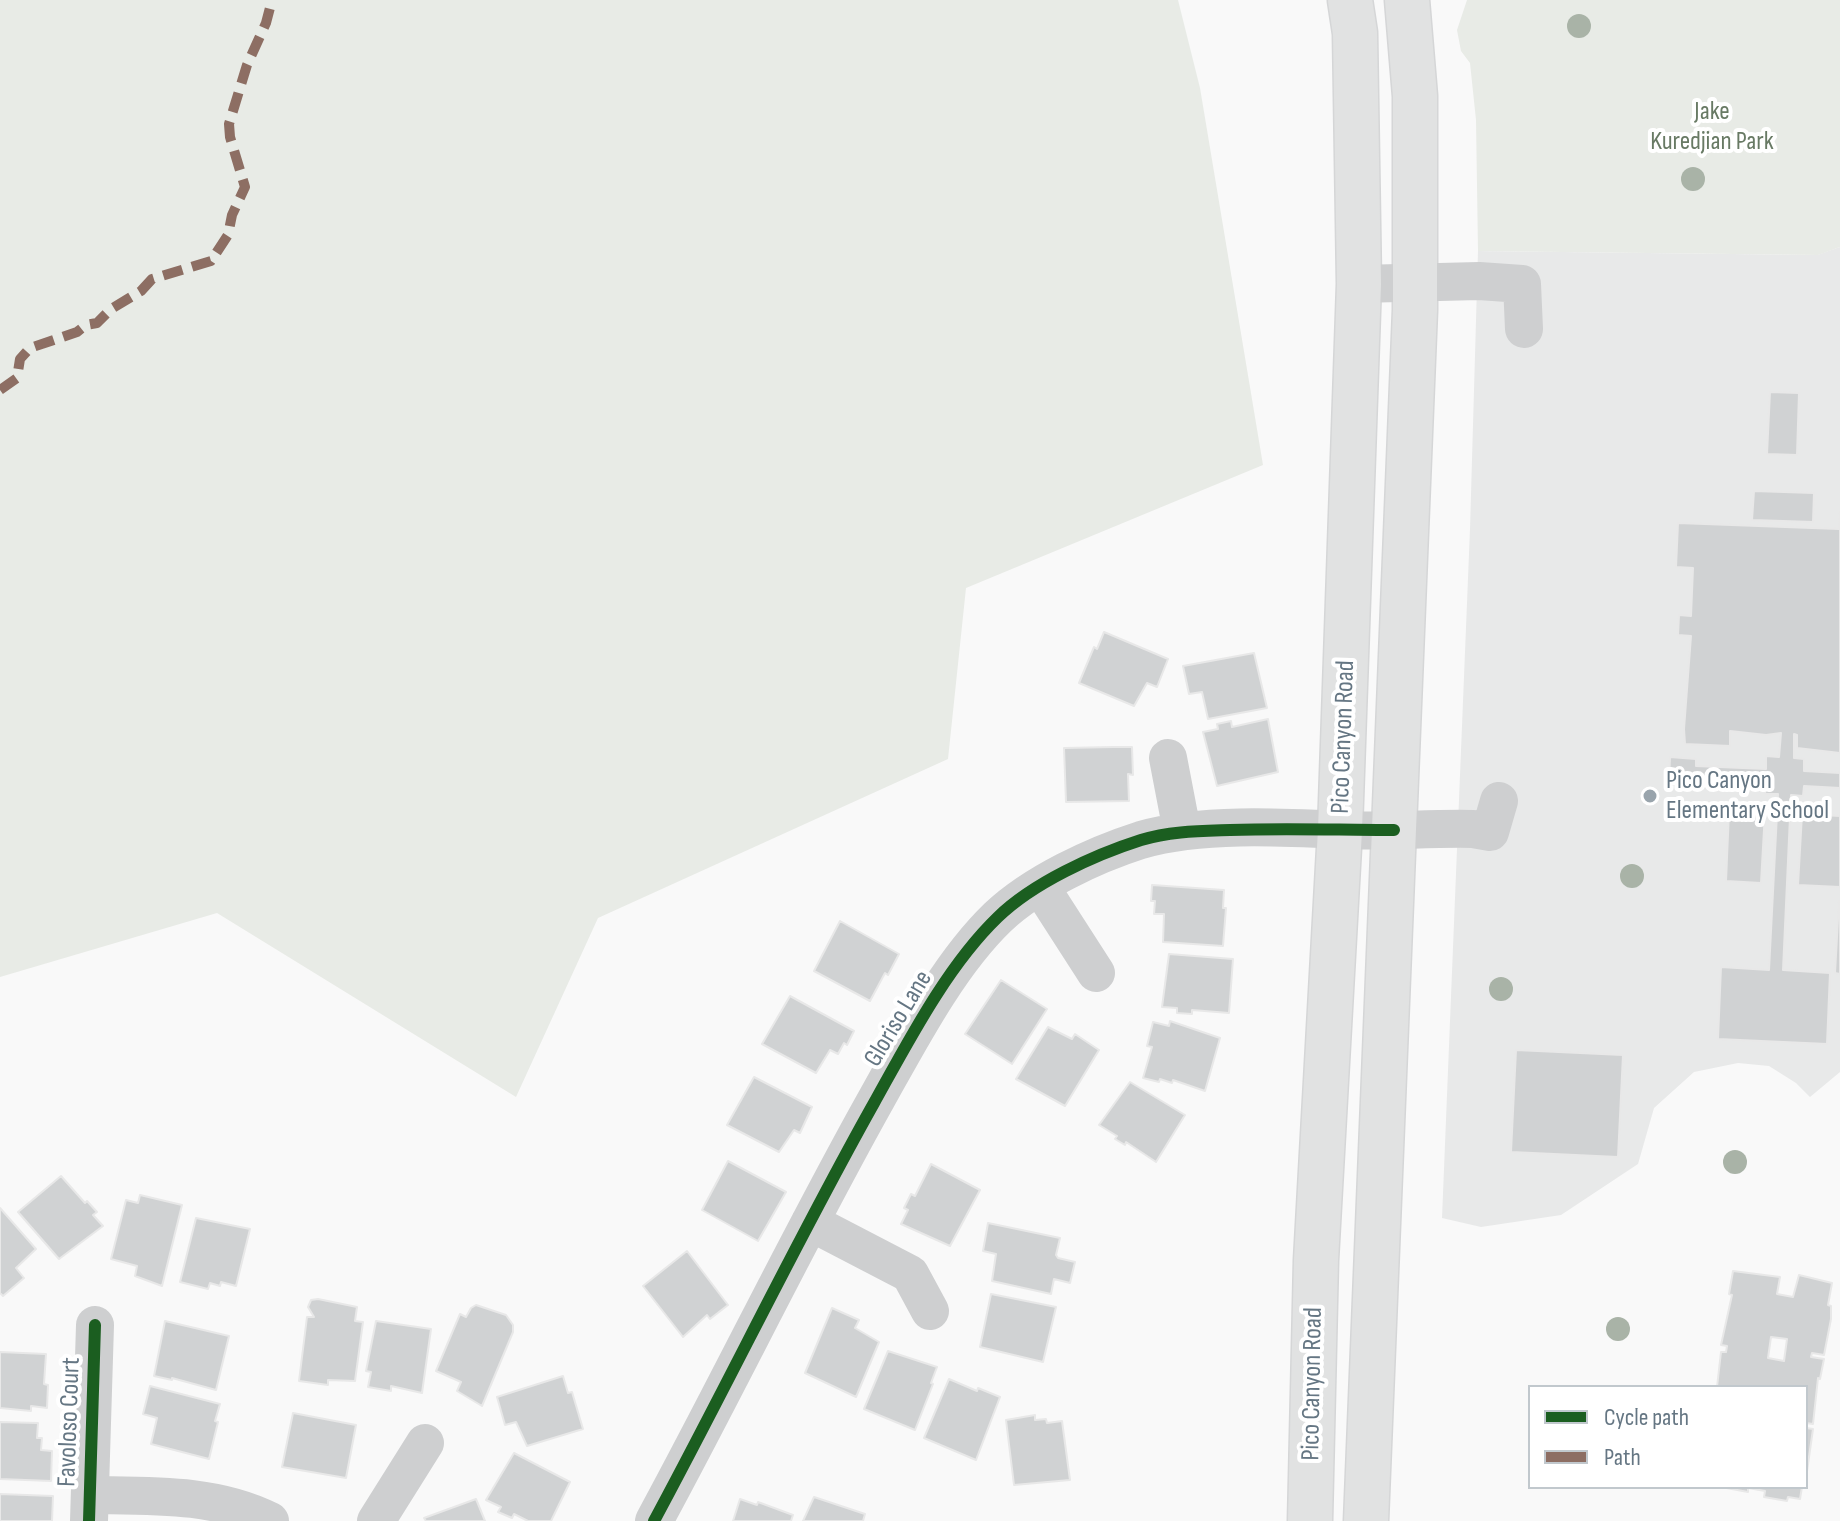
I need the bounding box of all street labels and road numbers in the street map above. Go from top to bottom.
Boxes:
street label: Pico Canyon Road [1326,660,1362,814]
street label: Gloriso Lane [858,965,940,1073]
street label: Pico Canyon Road [1296,1307,1330,1461]
street label: Favoloso Court [52,1357,88,1487]

